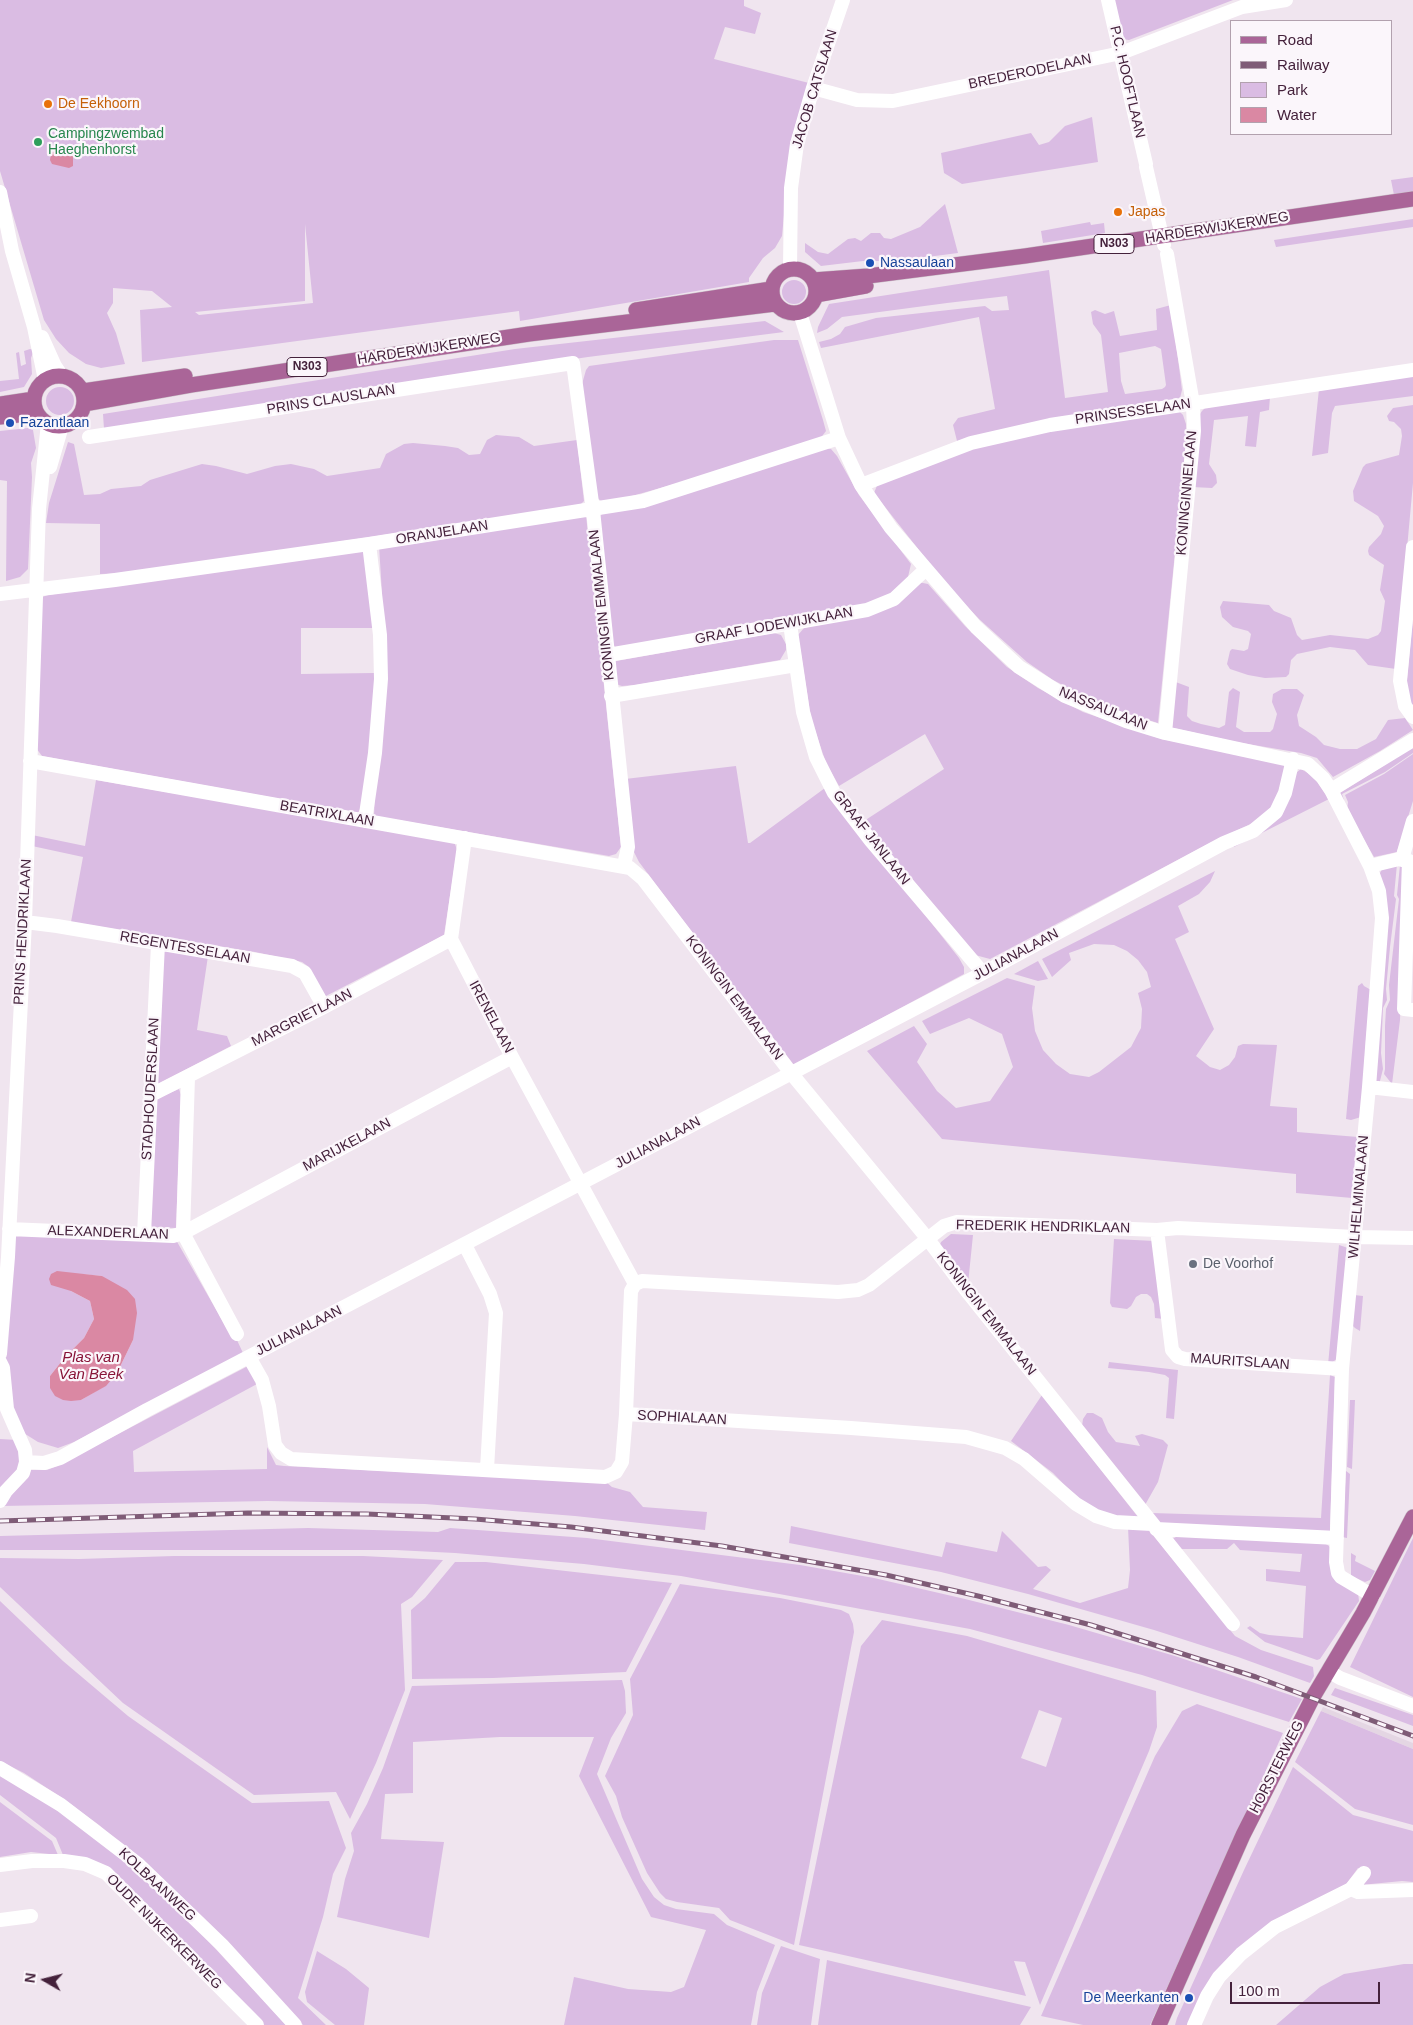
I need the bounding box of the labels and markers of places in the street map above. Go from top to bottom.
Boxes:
place label: De Eekhoorn [58,96,140,112]
marker: De Eekhoorn [42,98,54,110]
place label: Campingzwembad Haeghenhorst [48,126,164,158]
marker: Campingzwembad Haeghenhorst [32,136,44,148]
place label: Japas [1128,204,1165,220]
marker: Japas [1112,206,1124,218]
place label: Nassaulaan [880,255,954,271]
marker: Nassaulaan [864,257,876,269]
place label: Fazantlaan [20,415,89,431]
marker: Fazantlaan [4,417,16,429]
place label: De Voorhof [1203,1256,1273,1272]
marker: De Voorhof [1187,1258,1199,1270]
place label: De Meerkanten [1083,1990,1179,2006]
marker: De Meerkanten [1183,1992,1195,2004]

